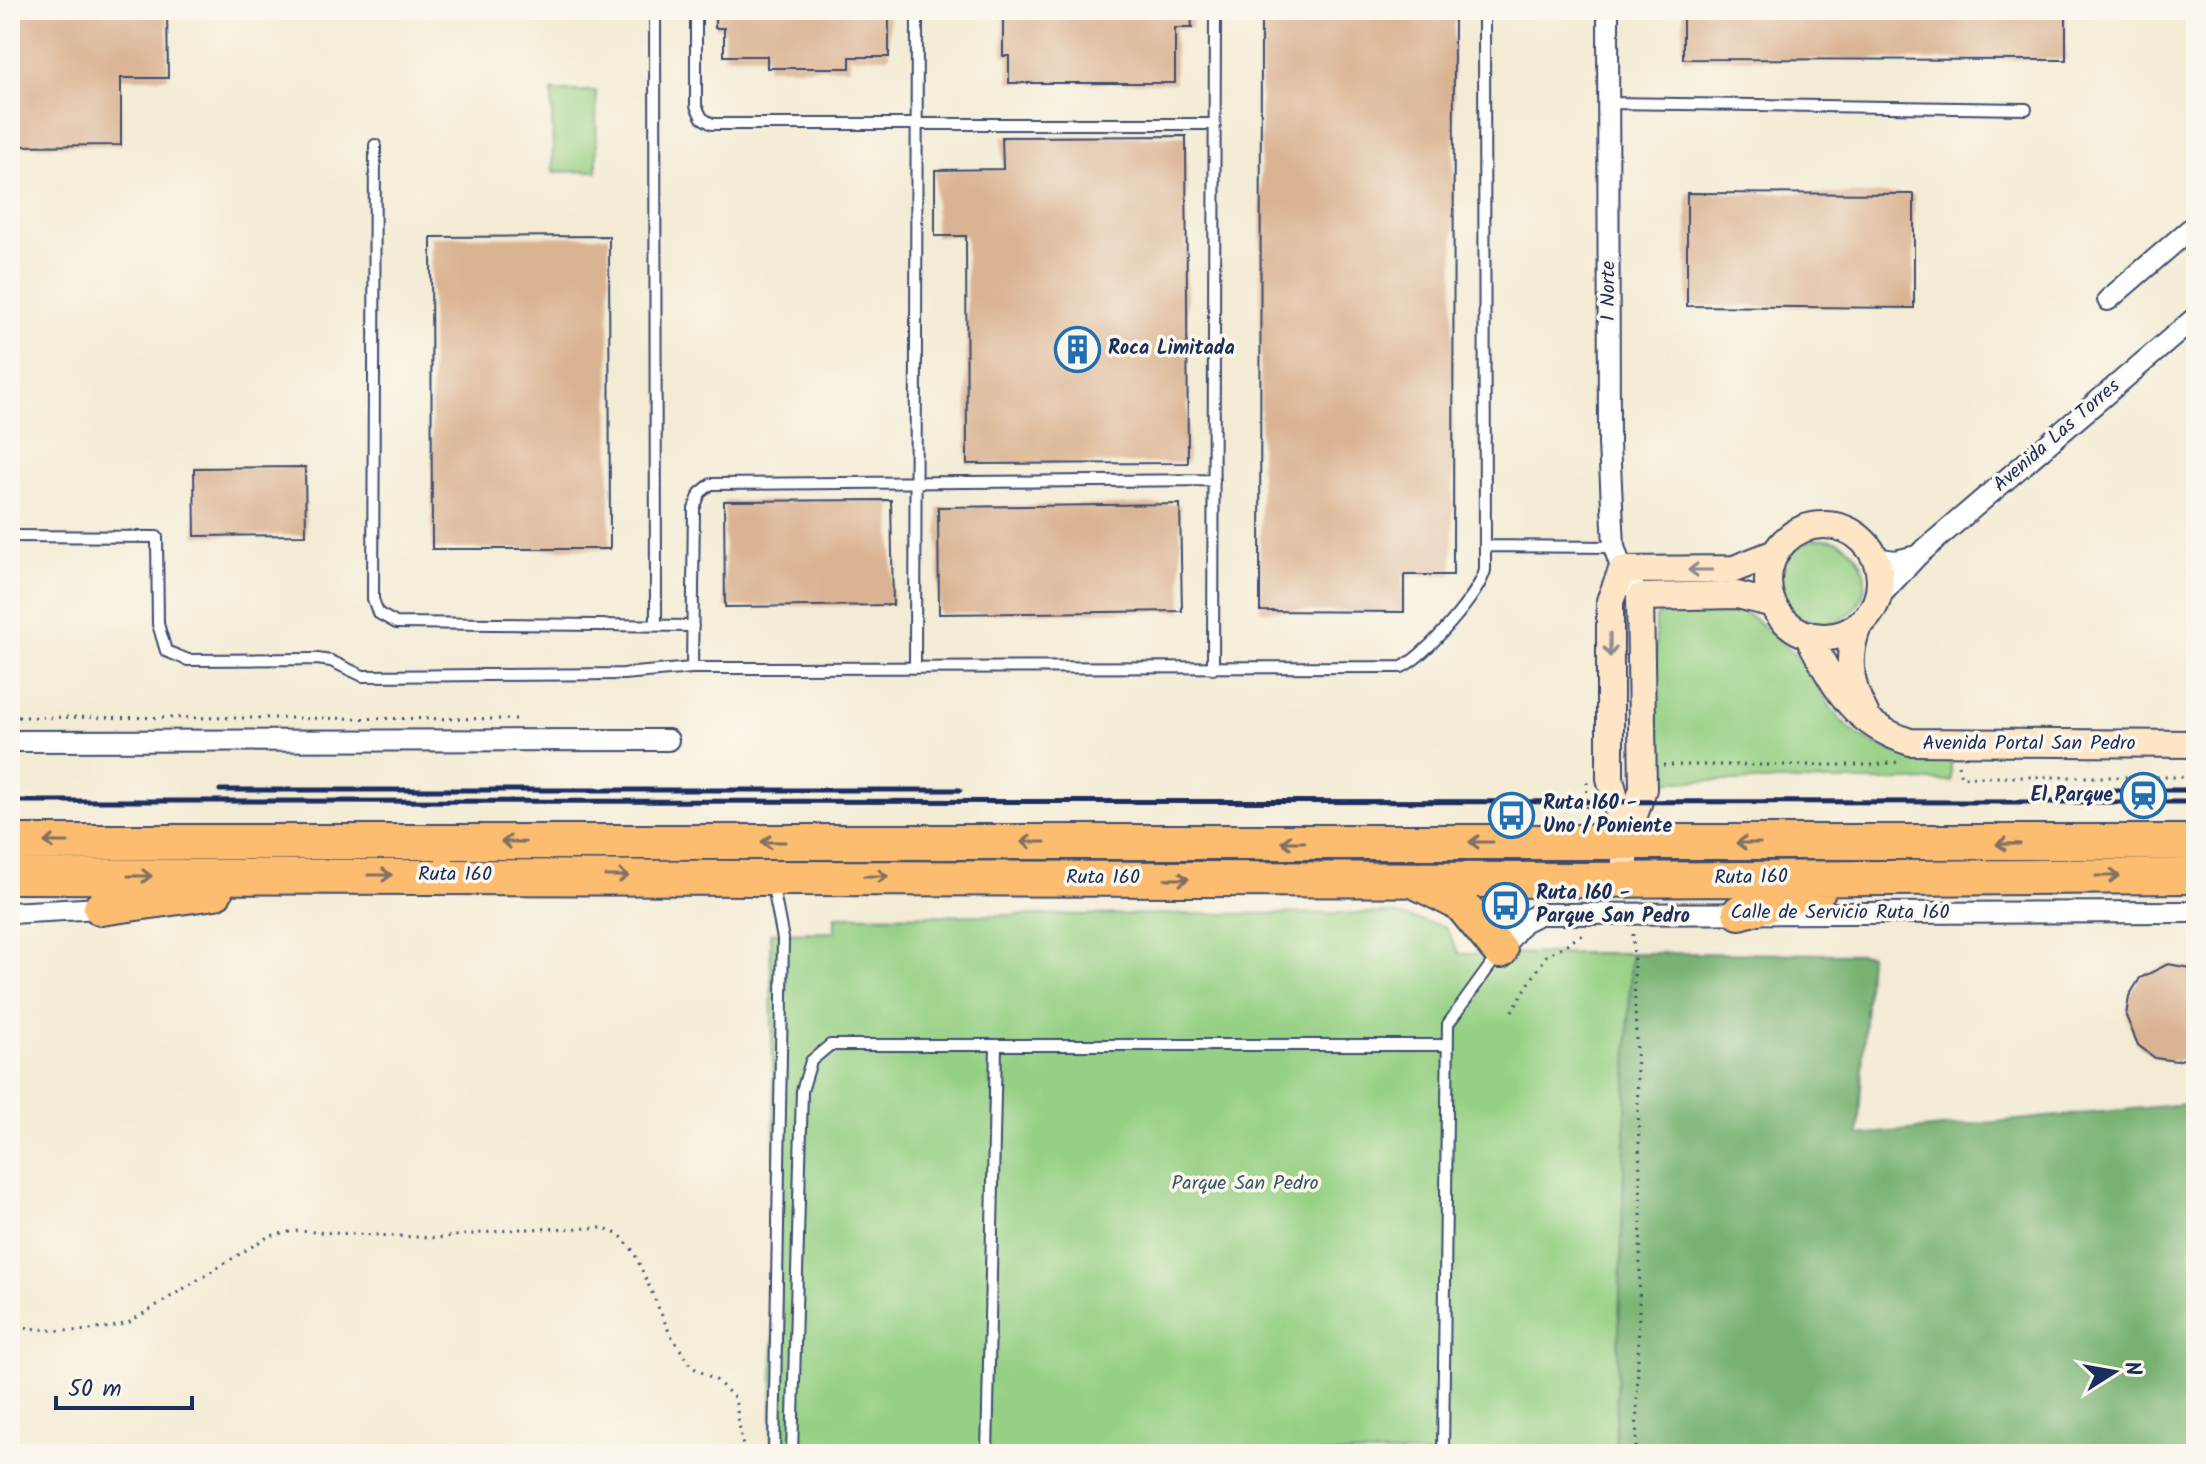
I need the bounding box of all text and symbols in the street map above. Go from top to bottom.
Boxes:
street label: 1 Norte [1593,261,1625,321]
building icon: Roca Limitada [1053,325,1101,373]
place label: Roca Limitada [1108,333,1235,365]
street label: Avenida Las Torres [1986,371,2128,500]
one-way arrow [1687,562,1714,578]
one-way arrow [1602,631,1618,658]
street label: Avenida Portal San Pedro [1922,728,2136,760]
station icon: El Parque [2120,772,2168,820]
place label: El Parque [2031,780,2113,812]
place label: Ruta 160 - Uno / Poniente [1543,788,1672,843]
bus stop icon: Ruta 160 - Uno / Poniente [1488,791,1536,839]
one-way arrow [43,834,70,850]
one-way arrow [500,834,527,850]
one-way arrow [760,834,787,850]
one-way arrow [1020,834,1047,850]
one-way arrow [1280,834,1307,850]
one-way arrow [1468,834,1495,850]
one-way arrow [1735,835,1762,851]
one-way arrow [1995,836,2022,851]
street label: Ruta 160 [418,859,492,891]
street label: Ruta 160 [1714,861,1788,895]
street label: Ruta 160 [1066,862,1140,894]
one-way arrow [366,867,393,883]
one-way arrow [126,868,153,883]
one-way arrow [603,868,630,883]
one-way arrow [862,868,889,884]
one-way arrow [2094,868,2121,884]
one-way arrow [1163,871,1190,886]
place label: Ruta 160 - Parque San Pedro [1536,878,1690,933]
bus stop icon: Ruta 160 - Parque San Pedro [1481,882,1529,930]
street label: Calle de Servicio Ruta 160 [1730,897,1950,929]
park label: Parque San Pedro [1171,1168,1319,1200]
north arrow [2074,1332,2154,1412]
text: N [2113,1359,2150,1379]
scale bar [56,1360,192,1410]
text: 50 m [68,1370,122,1409]

